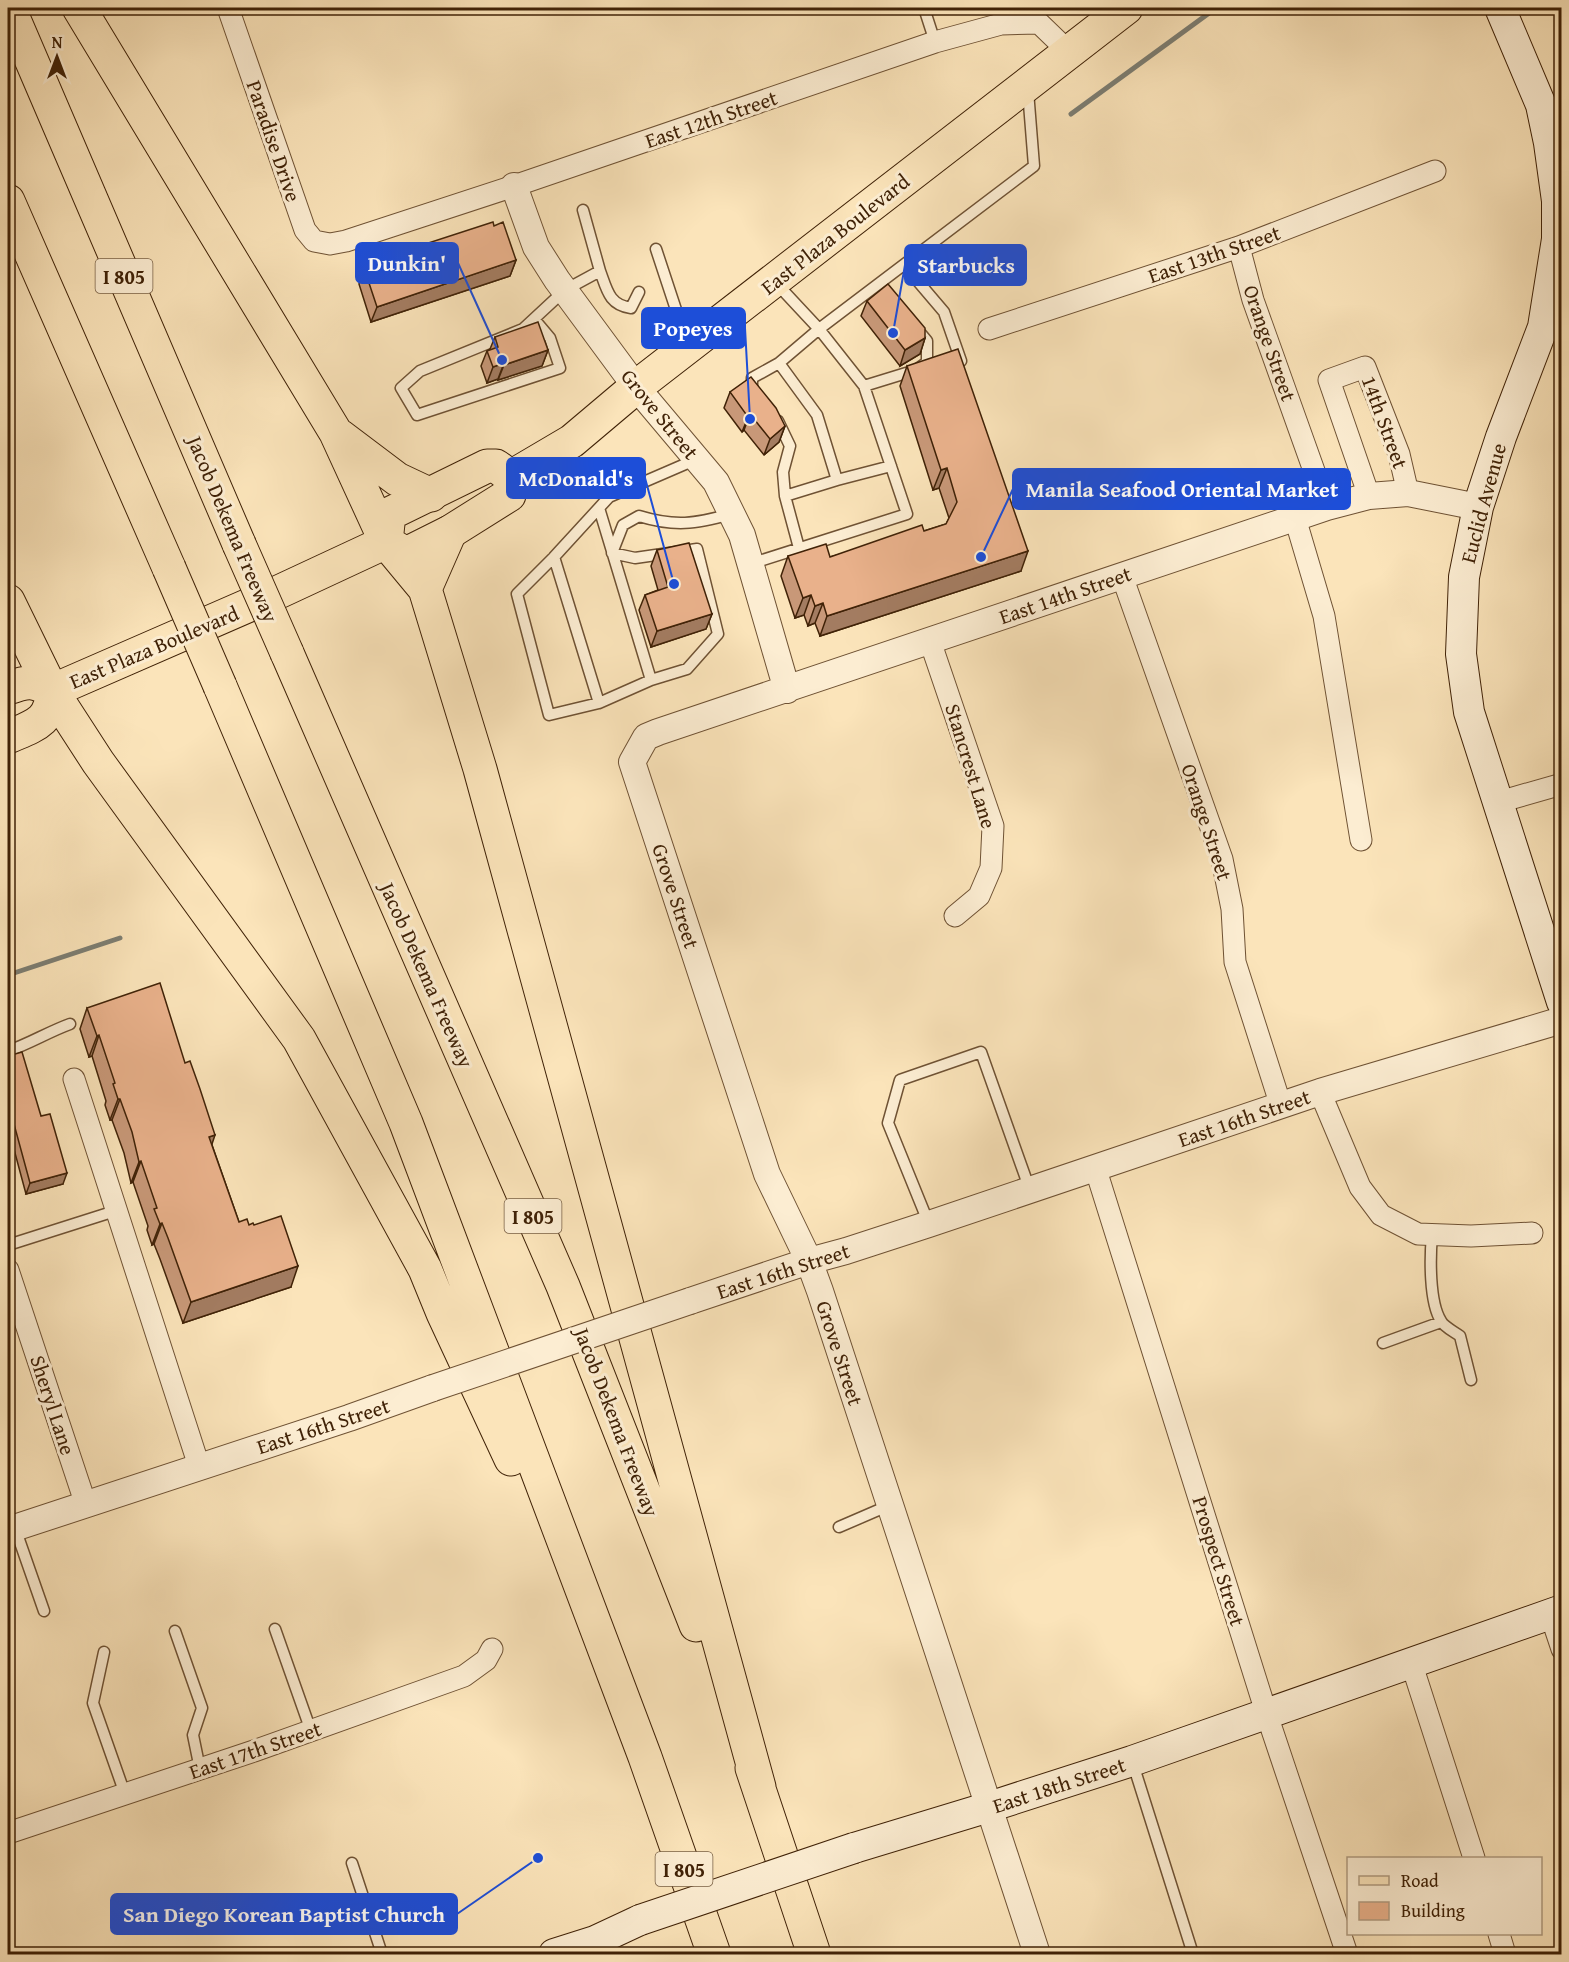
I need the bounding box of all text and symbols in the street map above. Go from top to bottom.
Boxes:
north arrow [27,27,87,87]
text: N [52,30,63,54]
street label: Paradise Drive [239,76,309,206]
street label: East 12th Street [641,82,782,156]
street label: East Plaza Boulevard [754,166,917,302]
street label: East 13th Street [1144,217,1285,291]
callout: Dunkin' [356,243,458,283]
callout: Starbucks [905,245,1026,285]
text: Dunkin' [368,247,446,279]
text: Starbucks [917,249,1015,281]
road number: I 805 [96,259,152,293]
street label: Orange Street [1236,281,1305,406]
callout: Popeyes [642,308,745,348]
text: Popeyes [654,312,732,344]
street label: Grove Street [614,362,707,466]
street label: 14th Street [1354,371,1416,474]
street label: Jacob Dekema Freeway [179,428,286,627]
street label: Euclid Avenue [1452,439,1514,566]
callout: McDonald's [507,458,645,498]
text: McDonald's [519,462,633,494]
callout: Manila Seafood Oriental Market [1013,469,1350,509]
text: Manila Seafood Oriental Market [1026,473,1339,505]
street label: East 14th Street [995,558,1136,632]
street label: East Plaza Boulevard [65,597,244,697]
street label: Stancrest Lane [937,700,1005,832]
street label: Orange Street [1174,760,1241,885]
street label: Grove Street [644,840,708,953]
street label: Jacob Dekema Freeway [371,875,482,1073]
street label: East 16th Street [1174,1081,1315,1155]
road number: I 805 [504,1199,562,1233]
street label: East 16th Street [713,1235,854,1307]
street label: Grove Street [808,1297,872,1410]
street label: Jacob Dekema Freeway [566,1320,667,1521]
street label: Sheryl Lane [22,1351,84,1459]
street label: East 16th Street [253,1390,394,1462]
street label: Prospect Street [1185,1492,1254,1630]
street label: East 17th Street [185,1713,326,1787]
street label: East 18th Street [989,1749,1130,1821]
road number: I 805 [656,1852,712,1886]
legend [1347,1857,1542,1935]
text: Road [1401,1867,1439,1894]
callout: San Diego Korean Baptist Church [111,1894,457,1934]
text: Building [1401,1897,1465,1924]
text: San Diego Korean Baptist Church [123,1898,445,1930]

